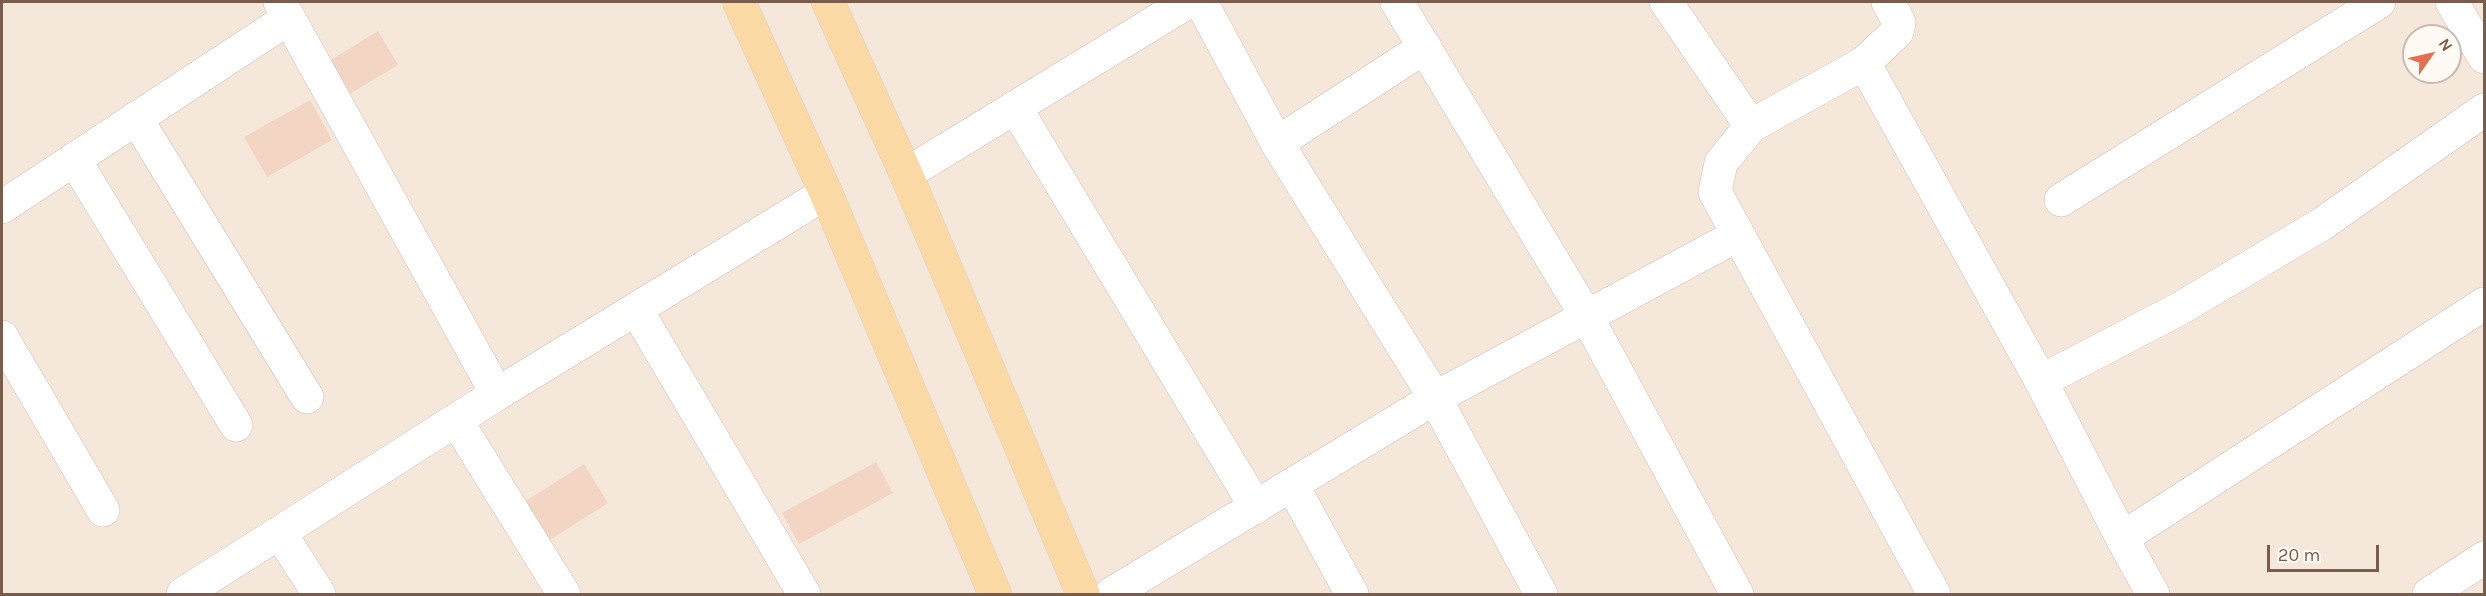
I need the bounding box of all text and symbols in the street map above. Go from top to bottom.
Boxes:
north arrow [2402,24,2462,84]
text: N [2435,35,2457,55]
scale bar [2270,533,2382,571]
text: 20 m [2278,544,2320,566]

